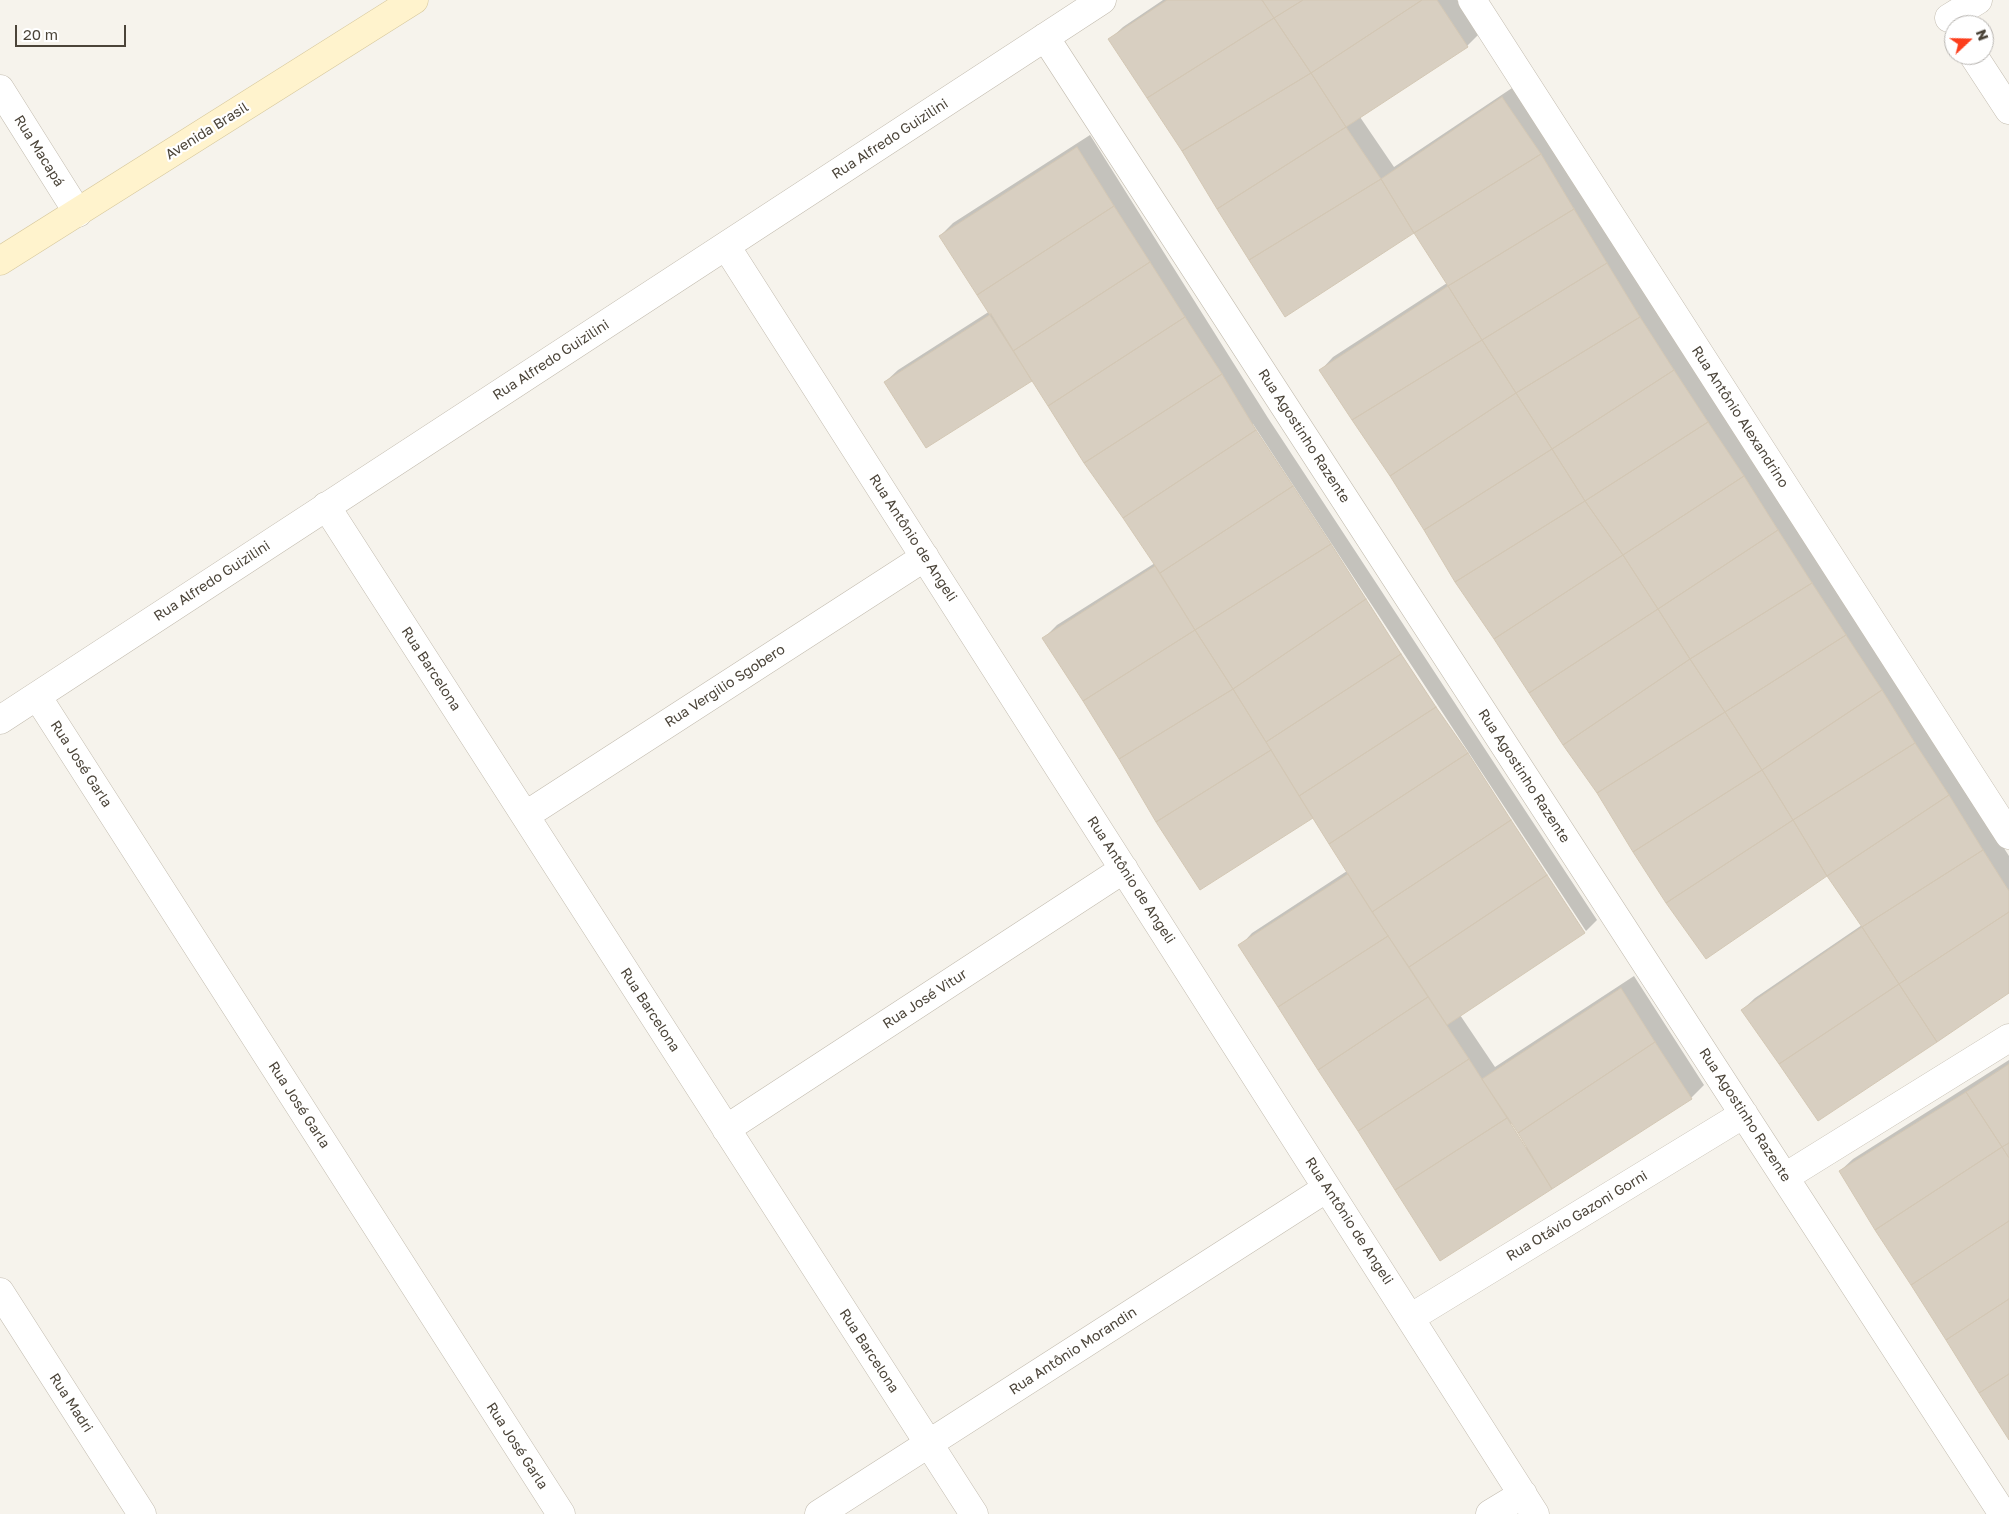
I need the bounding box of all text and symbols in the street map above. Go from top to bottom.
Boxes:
scale bar [18,15,129,47]
north arrow [1944,15,1994,65]
text: 20 m [23,25,58,43]
text: N [1973,27,1992,43]
street label: Rua Alfredo Guizilini [829,95,951,183]
street label: Avenida Brasil [162,99,252,163]
street label: Rua Macapá [10,112,68,190]
street label: Rua Alfredo Guizilini [490,316,612,404]
street label: Rua Antônio Alexandrino [1688,343,1792,491]
street label: Rua Agostinho Razente [1254,366,1354,506]
street label: Rua Antônio de Angeli [866,471,960,605]
street label: Rua Alfredo Guizilini [151,537,273,625]
street label: Rua Barcelona [398,624,464,714]
street label: Rua Vergilio Sgobero [662,641,788,731]
street label: Rua Agostinho Razente [1474,706,1574,846]
street label: Rua José Garla [47,718,115,810]
street label: Rua Antônio de Angeli [1084,813,1178,947]
street label: Rua Barcelona [617,965,683,1055]
street label: Rua José Vitur [880,966,970,1032]
street label: Rua Agostinho Razente [1695,1045,1795,1185]
street label: Rua José Garla [265,1059,333,1151]
street label: Rua Antônio de Angeli [1302,1154,1396,1288]
street label: Rua Otávio Gazoni Gorni [1503,1167,1651,1265]
street label: Rua Antônio Morandin [1006,1304,1140,1398]
street label: Rua Barcelona [836,1306,902,1396]
street label: Rua Madri [46,1370,96,1436]
street label: Rua José Garla [483,1400,551,1492]

